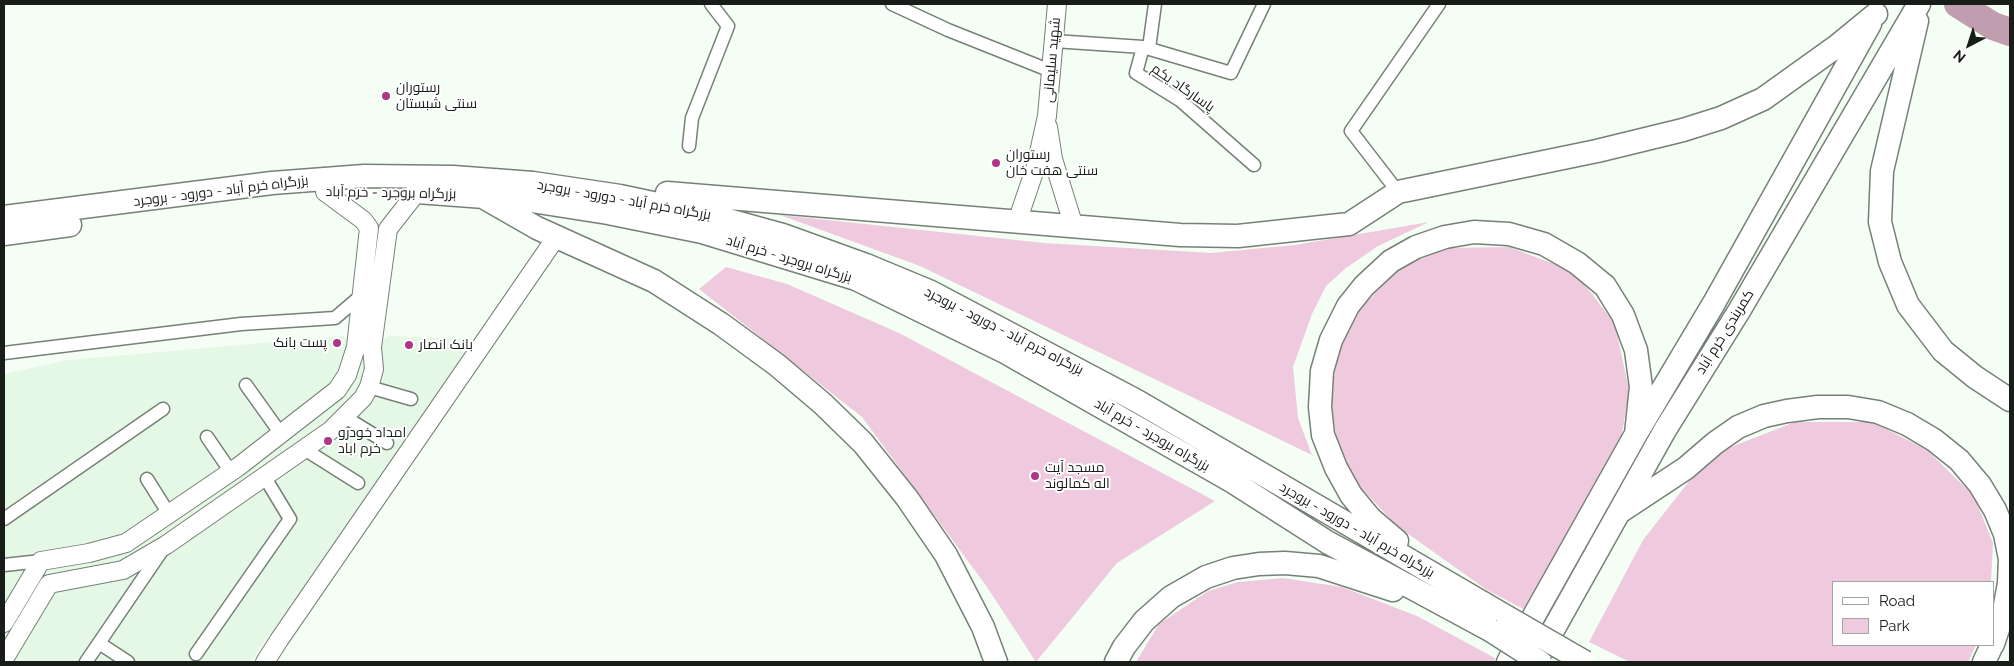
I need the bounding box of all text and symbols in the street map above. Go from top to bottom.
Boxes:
street label: شهید سلیمانی [1040,17,1064,103]
north arrow [1944,20,1994,70]
text: N [1950,47,1969,66]
street label: پاسارگاد یکم [1148,60,1218,116]
place label: رستوران سنتی شبستان [396,80,477,112]
marker: رستوران سنتی شبستان [380,90,392,102]
place label: رستوران سنتی هفت خان [1006,147,1098,180]
marker: رستوران سنتی هفت خان [990,157,1002,169]
street label: بزرگراه خرم آباد - دورود - بروجرد [132,172,310,210]
street label: بزرگراه خرم آباد - دورود - بروجرد [536,176,712,224]
street label: بزرگراه بروجرد - خرم آباد [325,183,457,203]
street label: بزرگراه بروجرد - خرم آباد [724,232,854,286]
street label: بزرگراه خرم آباد - دورود - بروجرد [922,283,1086,379]
street label: کمربندی خرم آباد [1692,287,1758,377]
place label: پست بانک [273,335,327,351]
marker: پست بانک [331,337,343,349]
place label: بانک انصار [419,337,473,353]
marker: بانک انصار [403,339,415,351]
street label: بزرگراه بروجرد - خرم آباد [1091,395,1213,475]
place label: امداد خودرو خرم اباد [338,425,406,458]
marker: امداد خودرو خرم اباد [322,435,334,447]
place label: مسجد آیت اله کمالوند [1045,460,1110,492]
marker: مسجد آیت اله کمالوند [1029,470,1041,482]
street label: بزرگراه خرم آباد - دورود - بروجرد [1276,479,1438,581]
legend [1832,581,1994,646]
text: Road [1879,592,1915,610]
text: Park [1879,617,1910,635]

